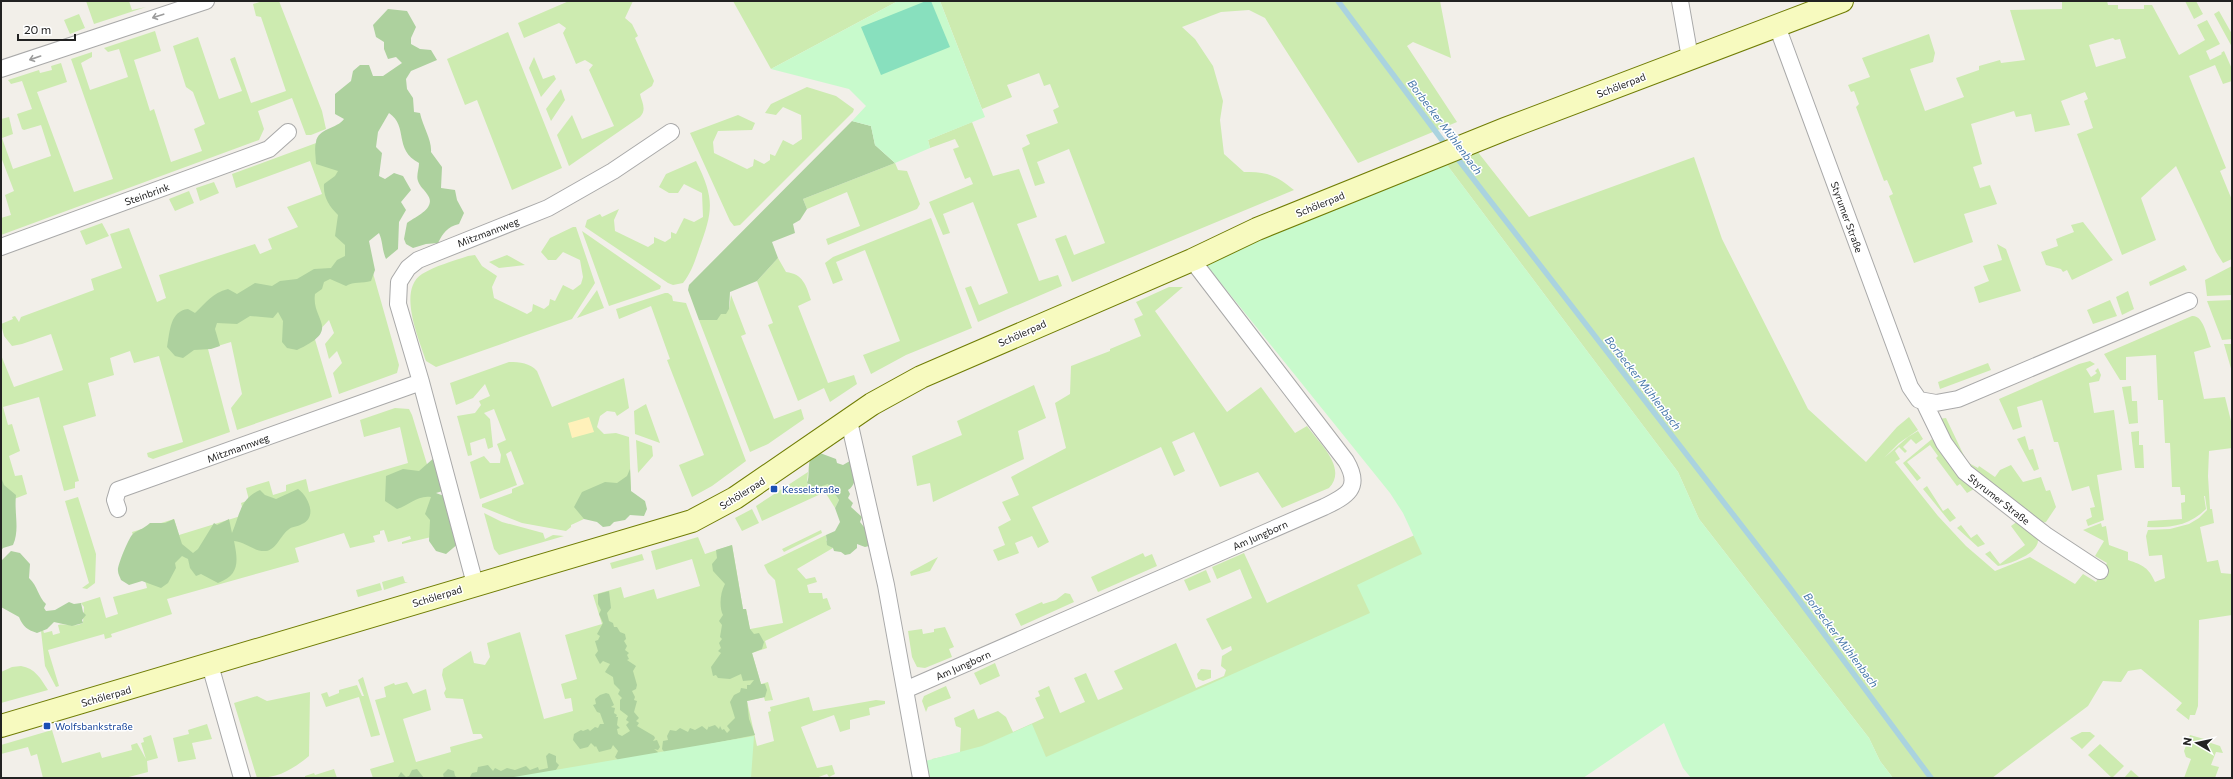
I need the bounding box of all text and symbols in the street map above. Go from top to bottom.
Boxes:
one-way arrow [152,13,165,20]
scale bar [18,16,75,42]
text: 20 m [24,22,51,36]
one-way arrow [29,54,41,62]
street label: Schölerpad [1595,70,1647,100]
water label: Borbecker Mühlenbach [1405,77,1485,177]
street label: Steinbrink [123,180,172,208]
street label: Styrumer Straße [1829,180,1865,254]
street label: Schölerpad [1294,189,1346,219]
street label: Mitzmannweg [455,215,521,249]
street label: Schölerpad [996,317,1048,349]
water label: Borbecker Mühlenbach [1603,333,1684,432]
street label: Mitzmannweg [205,431,271,465]
street label: Styrumer Straße [1966,471,2032,527]
street label: Schölerpad [717,474,767,512]
place label: Kesselstraße [782,483,840,495]
marker: Kesselstraße [769,484,779,494]
street label: Am Jungborn [1231,518,1289,552]
street label: Schölerpad [411,583,463,609]
water label: Borbecker Mühlenbach [1801,590,1881,690]
street label: Am Jungborn [934,648,992,682]
street label: Schölerpad [80,683,132,709]
place label: Wolfsbankstraße [55,720,133,732]
marker: Wolfsbankstraße [42,721,52,731]
north arrow [2177,723,2217,763]
text: N [2180,736,2194,746]

